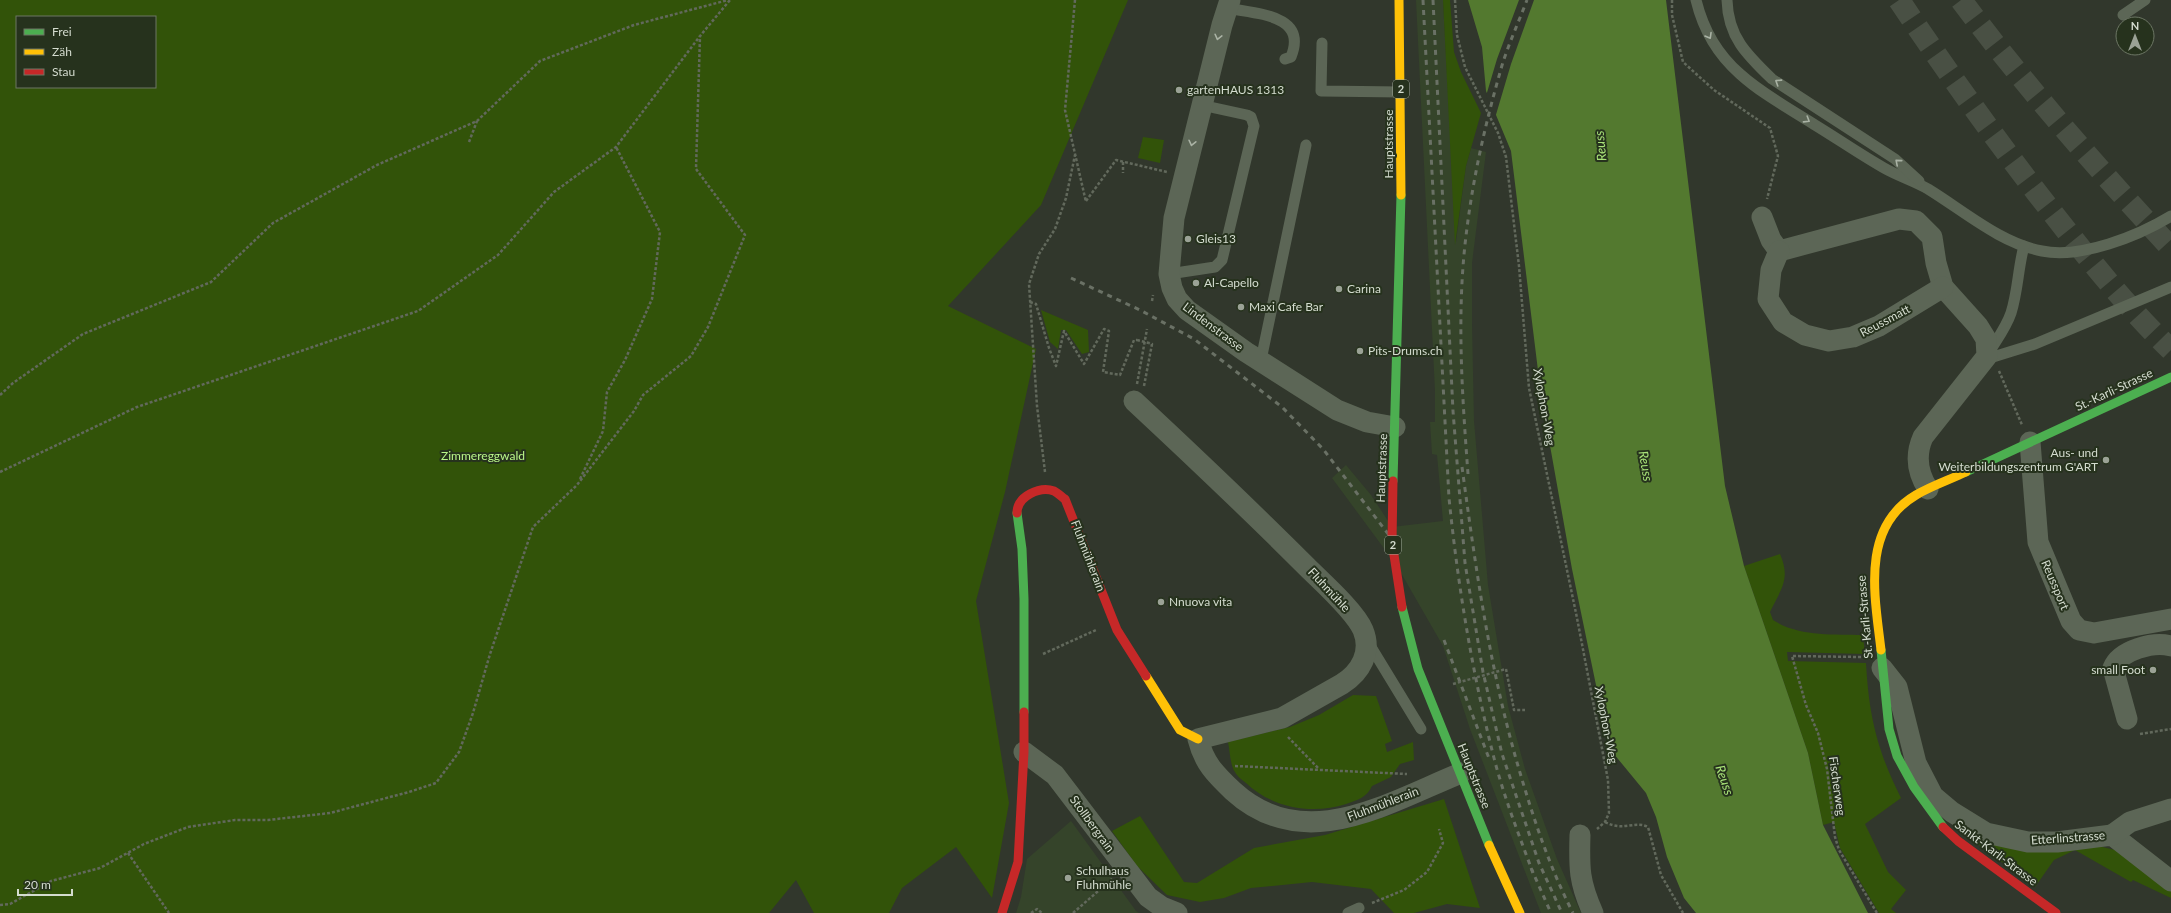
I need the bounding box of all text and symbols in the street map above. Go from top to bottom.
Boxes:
legend [16,16,156,88]
north arrow [2115,16,2155,56]
text: N [2131,19,2139,32]
text: Frei [52,24,72,39]
one-way arrow [1705,32,1712,39]
one-way arrow [1215,34,1223,40]
text: Zäh [52,44,72,59]
text: Stau [52,64,75,79]
one-way arrow [1775,79,1782,87]
road number: 2 [1393,80,1409,98]
place label: gartenHAUS 1313 [1187,82,1284,97]
marker: gartenHAUS 1313 [1174,85,1184,95]
street label: Hauptstrasse [1381,109,1396,179]
one-way arrow [1803,115,1810,123]
water label: Reuss [1590,130,1610,162]
one-way arrow [1189,140,1197,147]
one-way arrow [1895,159,1902,166]
place label: Gleis13 [1196,231,1236,246]
marker: Gleis13 [1183,234,1193,244]
place label: Al-Capello [1204,275,1259,290]
marker: Al-Capello [1191,278,1201,288]
place label: Carina [1347,281,1381,296]
marker: Carina [1334,284,1344,294]
street label: Lindenstrasse [1180,299,1247,354]
place label: Maxi Cafe Bar [1249,299,1324,314]
street label: Reussmatt [1857,301,1913,340]
marker: Maxi Cafe Bar [1236,302,1246,312]
place label: Pits-Drums.ch [1368,343,1442,358]
marker: Pits-Drums.ch [1355,346,1365,356]
street label: St.-Karli-Strasse [2073,365,2155,414]
street label: Xylophon-Weg [1530,367,1559,447]
street label: Hauptstrasse [1373,433,1390,503]
place label: Aus- und Weiterbildungszentrum G'ART [1939,445,2098,474]
park label: Zimmereggwald [441,448,525,463]
water label: Reuss [1635,450,1657,482]
marker: Aus- und Weiterbildungszentrum G'ART [2101,455,2111,465]
street label: Fluhmühlerain [1068,518,1109,594]
road number: 2 [1385,536,1401,554]
street label: Reussport [2038,558,2073,613]
street label: Fluhmühle [1305,564,1354,615]
street label: St.-Karli-Strasse [1853,575,1876,659]
place label: Nnuova vita [1169,594,1232,609]
marker: Nnuova vita [1156,597,1166,607]
place label: small Foot [2091,662,2146,677]
marker: small Foot [2148,665,2158,675]
street label: Xylophon-Weg [1592,685,1621,765]
street label: Hauptstrasse [1455,741,1494,811]
street label: Fischerweg [1826,755,1849,817]
water label: Reuss [1712,763,1738,797]
street label: Fluhmühlerain [1345,783,1421,824]
street label: Stollbergrain [1067,792,1118,855]
street label: Sankt-Karli-Strasse [1952,817,2041,889]
street label: Etterlinstrasse [2030,827,2106,848]
place label: Schulhaus Fluhmühle [1076,863,1131,892]
scale bar [18,871,72,897]
marker: Schulhaus Fluhmühle [1063,873,1073,883]
text: 20 m [24,877,51,892]

